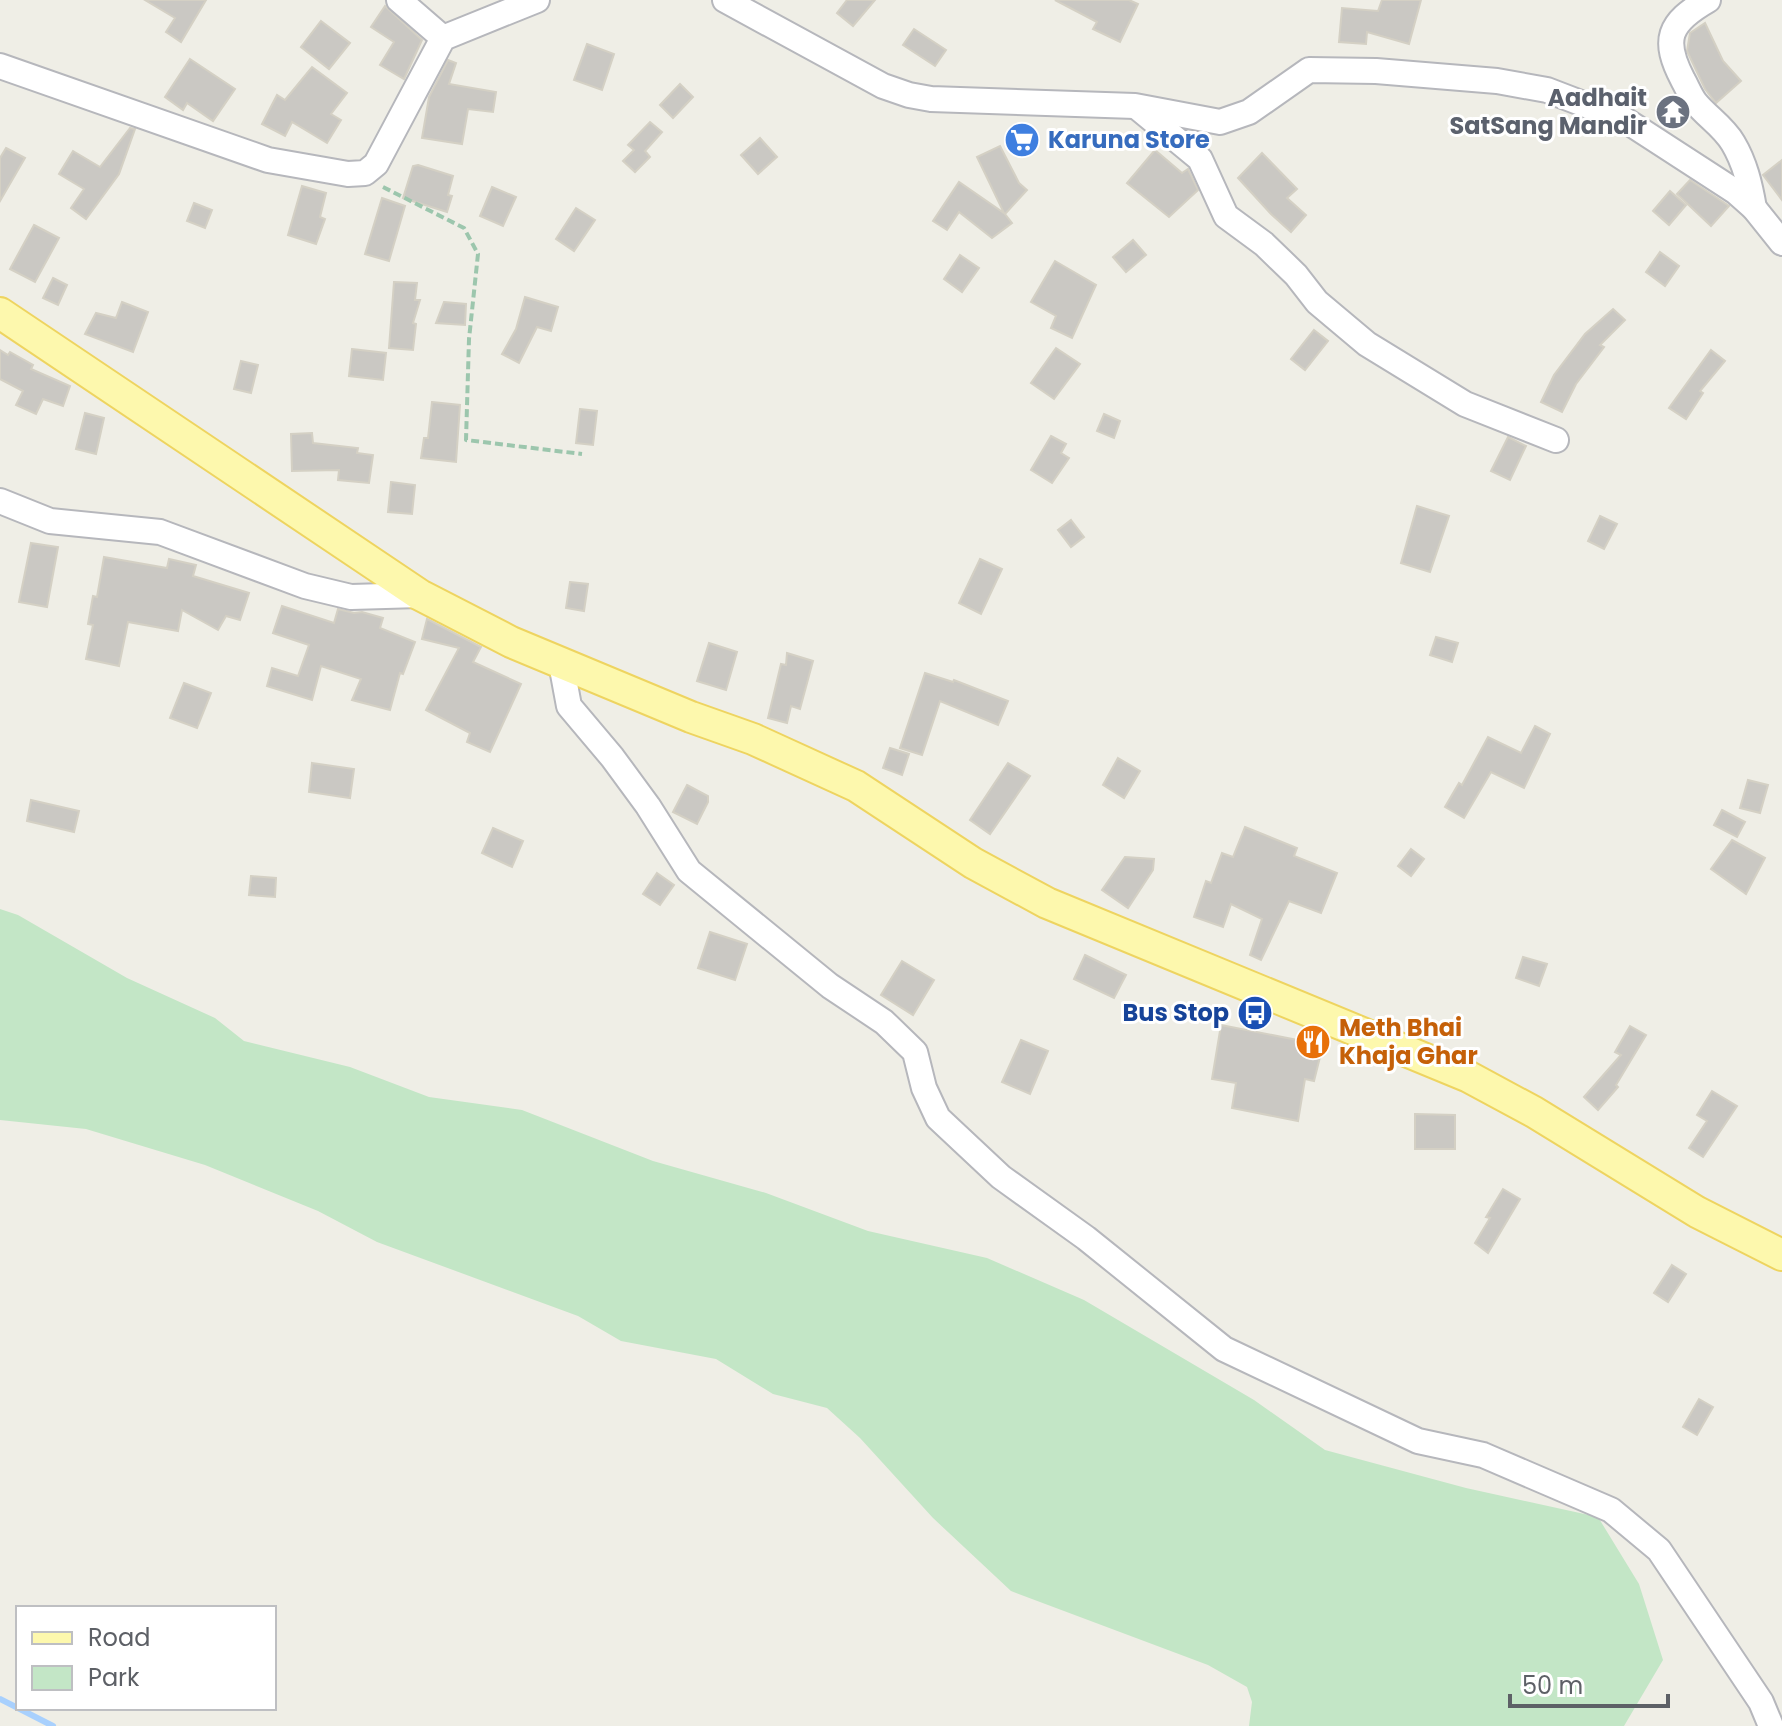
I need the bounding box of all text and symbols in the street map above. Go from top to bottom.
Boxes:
place label: Aadhait SatSang Mandir [1449,81,1647,142]
temple icon: Aadhait SatSang Mandir [1654,93,1692,131]
supermarket icon: Karuna Store [1003,121,1041,159]
place label: Karuna Store [1048,123,1210,156]
bus stop icon: Bus Stop [1236,994,1274,1032]
place label: Bus Stop [1122,996,1229,1029]
place label: Meth Bhai Khaja Ghar [1339,1011,1478,1072]
restaurant icon: Meth Bhai Khaja Ghar [1294,1023,1332,1061]
legend [16,1606,276,1710]
text: Road [88,1621,150,1654]
scale bar [1510,1658,1668,1708]
text: Park [88,1661,140,1694]
text: 50 m [1522,1669,1583,1702]

